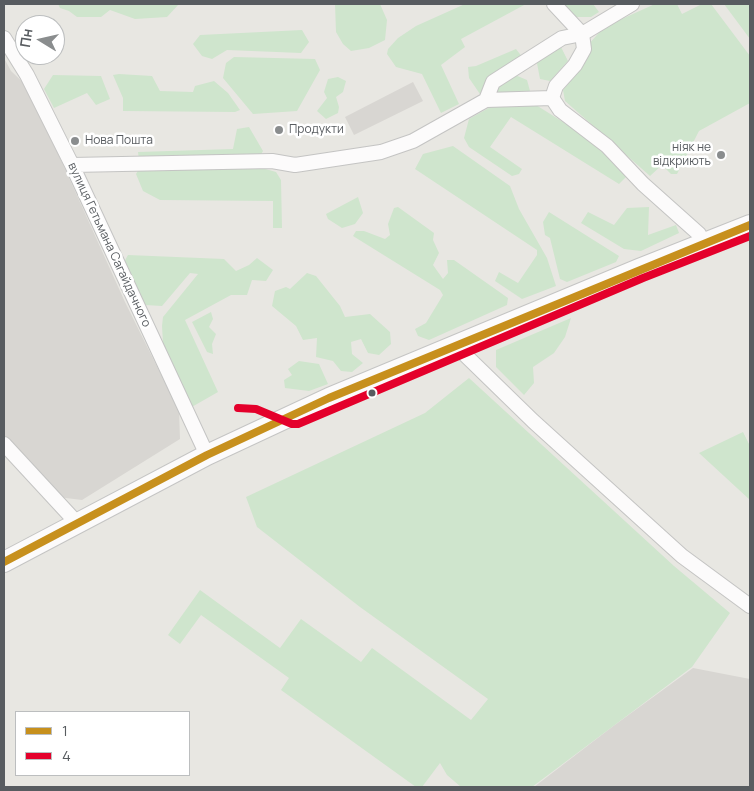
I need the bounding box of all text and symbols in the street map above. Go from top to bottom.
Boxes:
north arrow [15,15,65,65]
text: Пн [15,27,37,49]
place label: Продукти [289,123,344,137]
marker: Продукти [273,124,285,136]
place label: Нова Пошта [85,134,153,148]
marker: Нова Пошта [69,135,81,147]
place label: ніяк не відкриють [653,141,711,169]
marker: ніяк не відкриють [715,149,727,161]
street label: вулиця Гетьмана Сагайдачного [64,160,154,330]
unlabelled marker [367,388,377,398]
legend [15,711,190,776]
text: 1 [62,720,68,741]
text: 4 [62,745,71,766]

